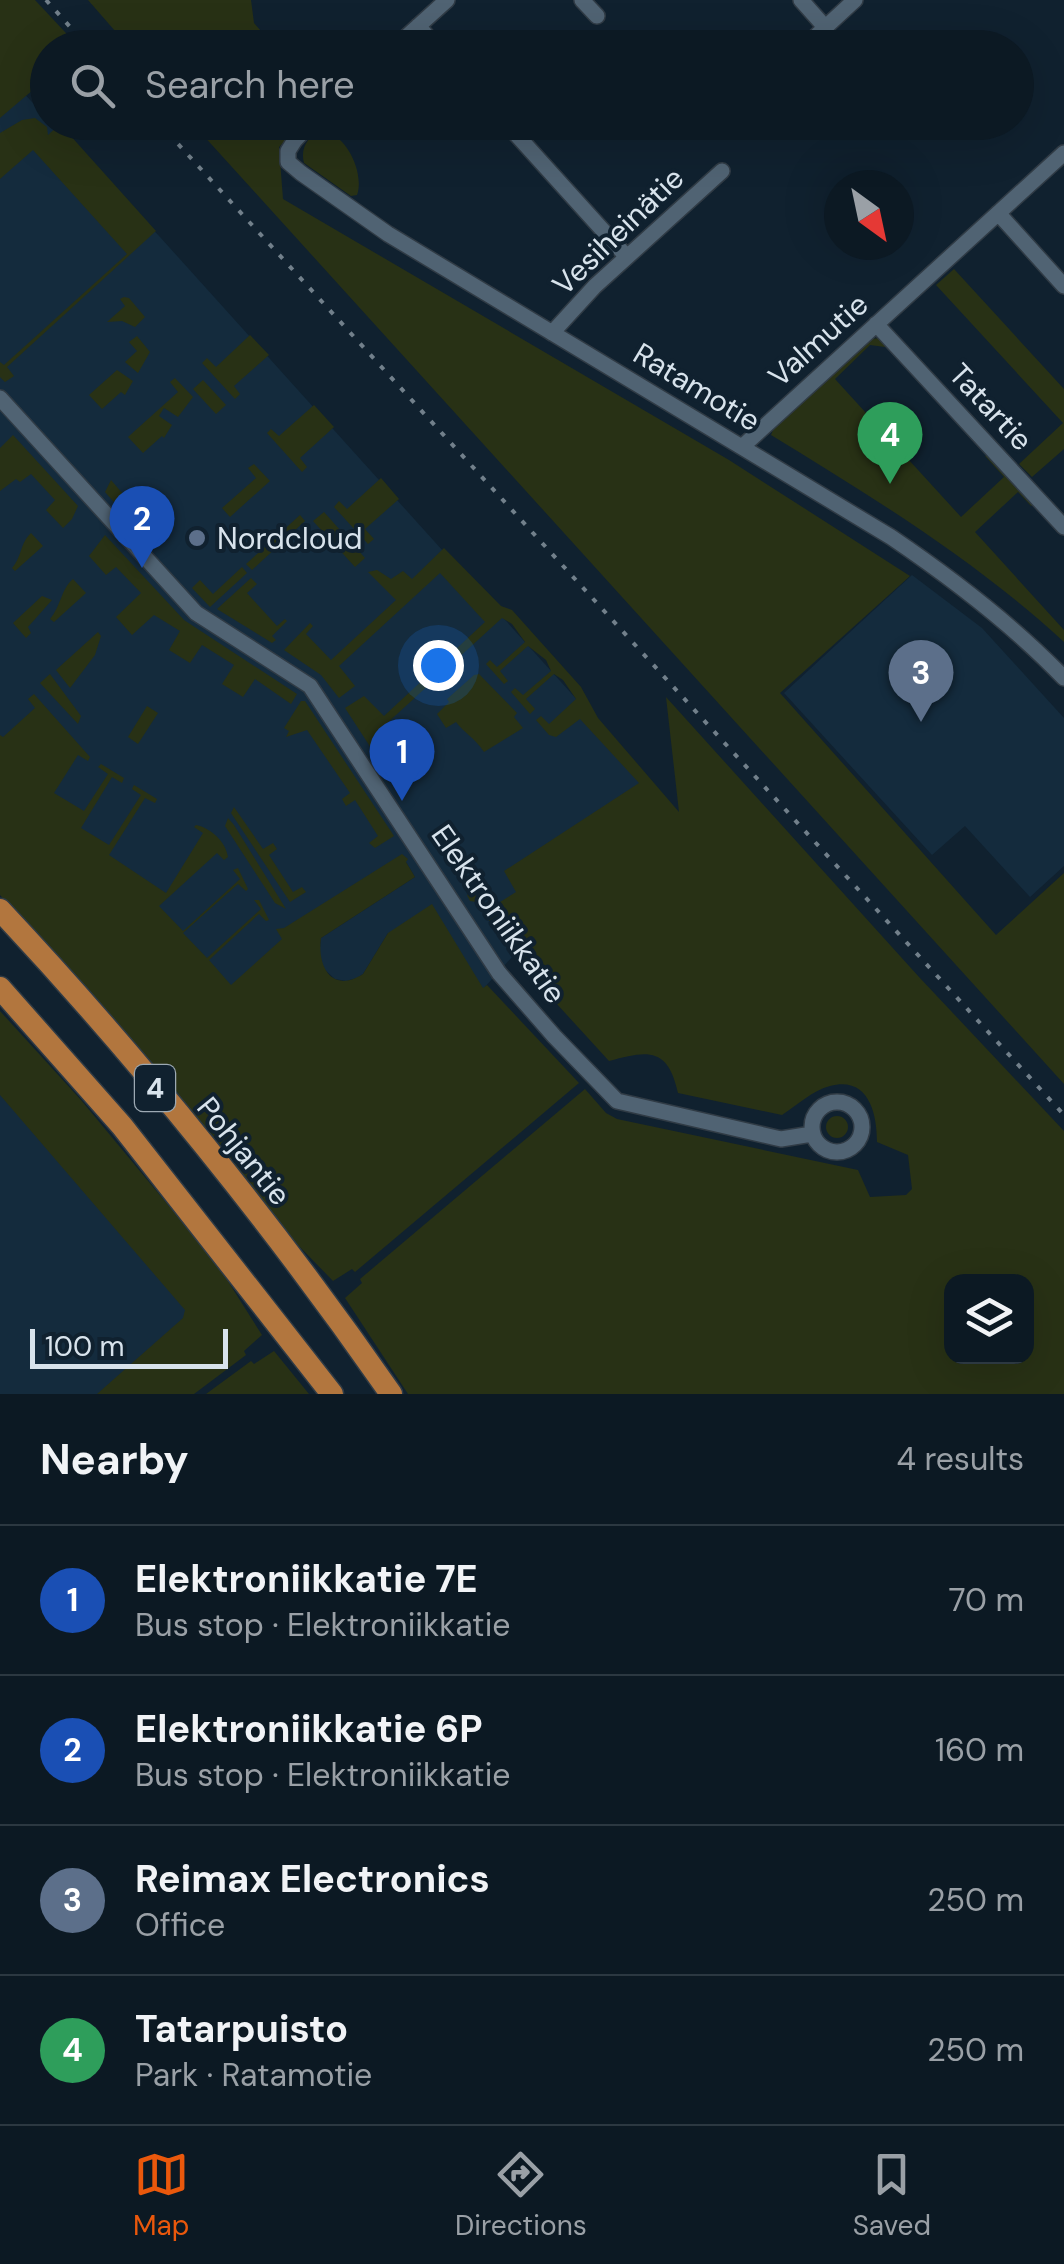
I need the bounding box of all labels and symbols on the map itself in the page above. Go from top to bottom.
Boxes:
street label: Vesiheinätie [544,159,692,303]
north arrow [824,170,914,260]
street label: Valmutie [760,285,876,395]
street label: Ratamotie [626,334,768,440]
street label: Tatartie [941,355,1041,459]
pin: 4 [858,402,922,484]
pin: 2 [110,486,174,568]
place label: Nordcloud [217,519,363,558]
marker: Nordcloud [186,527,208,549]
your location [413,640,464,691]
pin: 3 [888,640,954,722]
pin: 1 [370,718,434,801]
street label: Elektroniikkatie [423,817,575,1011]
road number: 4 [135,1065,175,1111]
street label: Pohjantie [188,1089,300,1213]
scale bar [30,1324,228,1368]

